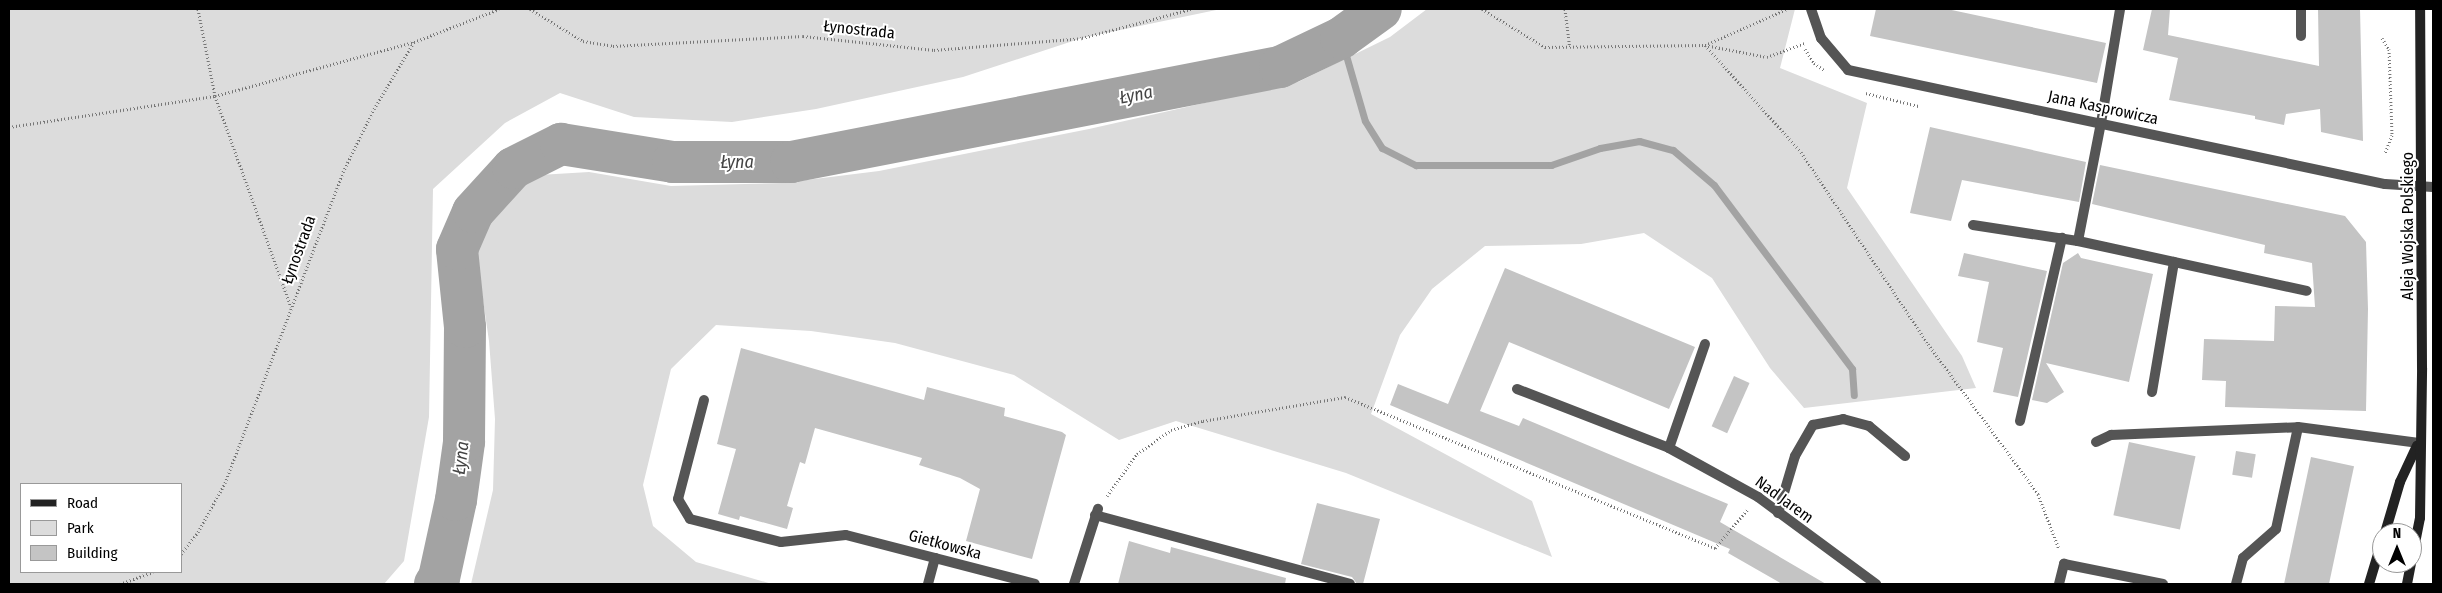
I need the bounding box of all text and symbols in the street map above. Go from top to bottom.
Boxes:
street label: Łynostrada [822,17,896,43]
water label: Łyna [1117,81,1155,109]
street label: Jana Kasprowicza [2046,87,2160,129]
water label: Łyna [720,151,754,173]
street label: Aleja Wojska Polskiego [2398,152,2418,300]
street label: Łynostrada [278,213,320,287]
water label: Łyna [448,440,474,476]
street label: Nad Jarem [1751,472,1817,528]
legend [20,483,182,573]
text: Road [67,494,98,512]
text: Park [67,519,94,537]
north arrow [2372,523,2422,573]
text: N [2393,525,2401,542]
street label: Gietkowska [907,526,983,564]
text: Building [67,544,118,562]

